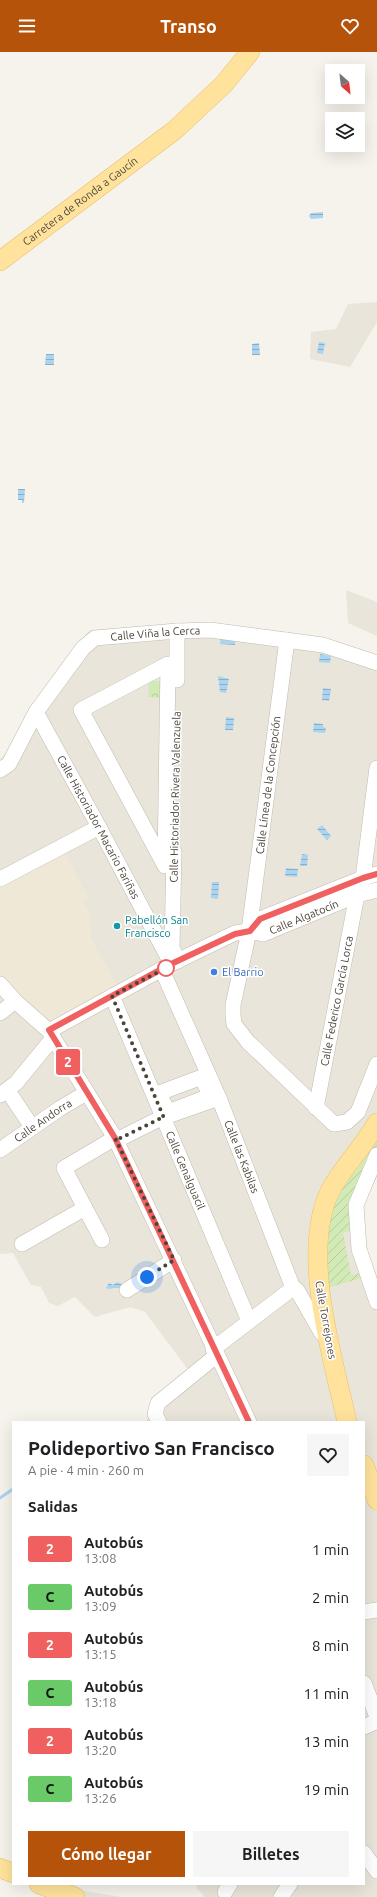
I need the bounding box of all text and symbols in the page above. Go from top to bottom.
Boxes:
icon: menu [16,15,38,37]
icon: heart [339,15,361,37]
text: Transo [160,16,217,36]
north arrow [325,64,365,104]
map controls [325,64,365,152]
button: layers [325,112,365,152]
street label: Carretera de Ronda a Gaucín [20,154,140,248]
street label: Calle Viña la Cerca [110,624,201,643]
street label: Calle Historiador Rivera Valenzuela [168,711,182,883]
street label: Calle Línea de la Concepción [254,715,282,855]
street label: Calle Historiador Macario Fariñas [55,753,142,901]
street label: Calle Algatocín [268,897,340,937]
place label: Pabellón San Francisco [125,914,188,939]
marker: Pabellón San Francisco [112,921,122,931]
street label: Calle Federico García Lorca [318,935,355,1067]
unlabelled marker [157,959,175,977]
place label: El Barrio [222,966,264,978]
marker: El Barrio [209,967,219,977]
line badge: 2 [55,1049,81,1075]
text: 2 [64,1054,72,1070]
street label: Calle Andorra [12,1097,74,1144]
street label: Calle las Kabilas [222,1118,262,1195]
street label: Calle Genalguacil [164,1129,207,1211]
your location [137,1267,157,1287]
street label: Calle Torrejones [313,1280,339,1360]
button: heart [307,1434,349,1476]
text: Polideportivo San Francisco [28,1437,275,1459]
text: A pie · 4 min · 260 m [28,1463,144,1477]
text: Salidas [28,1498,78,1515]
text: Autobús [84,1534,143,1551]
text: 2 [46,1541,54,1557]
text: 1 min [312,1541,349,1558]
text: 13:08 [84,1551,117,1565]
text: Autobús [84,1582,143,1599]
text: C [46,1589,54,1605]
text: 2 min [312,1589,349,1606]
text: 13:09 [84,1599,117,1613]
text: Autobús [84,1630,143,1647]
text: 2 [46,1637,54,1653]
text: 8 min [312,1637,349,1654]
text: 13:15 [84,1647,117,1661]
text: Autobús [84,1678,143,1695]
text: C [46,1685,54,1701]
text: 11 min [303,1685,349,1702]
text: 13:18 [84,1695,117,1709]
text: Autobús [84,1726,143,1743]
text: 2 [46,1733,54,1749]
text: 13 min [303,1733,349,1750]
text: 13:20 [84,1743,117,1757]
text: Autobús [84,1774,143,1791]
text: C [46,1781,54,1797]
text: 19 min [303,1781,349,1798]
text: 13:26 [84,1791,117,1805]
button: Cómo llegar [28,1831,185,1877]
button: Billetes [193,1831,349,1877]

